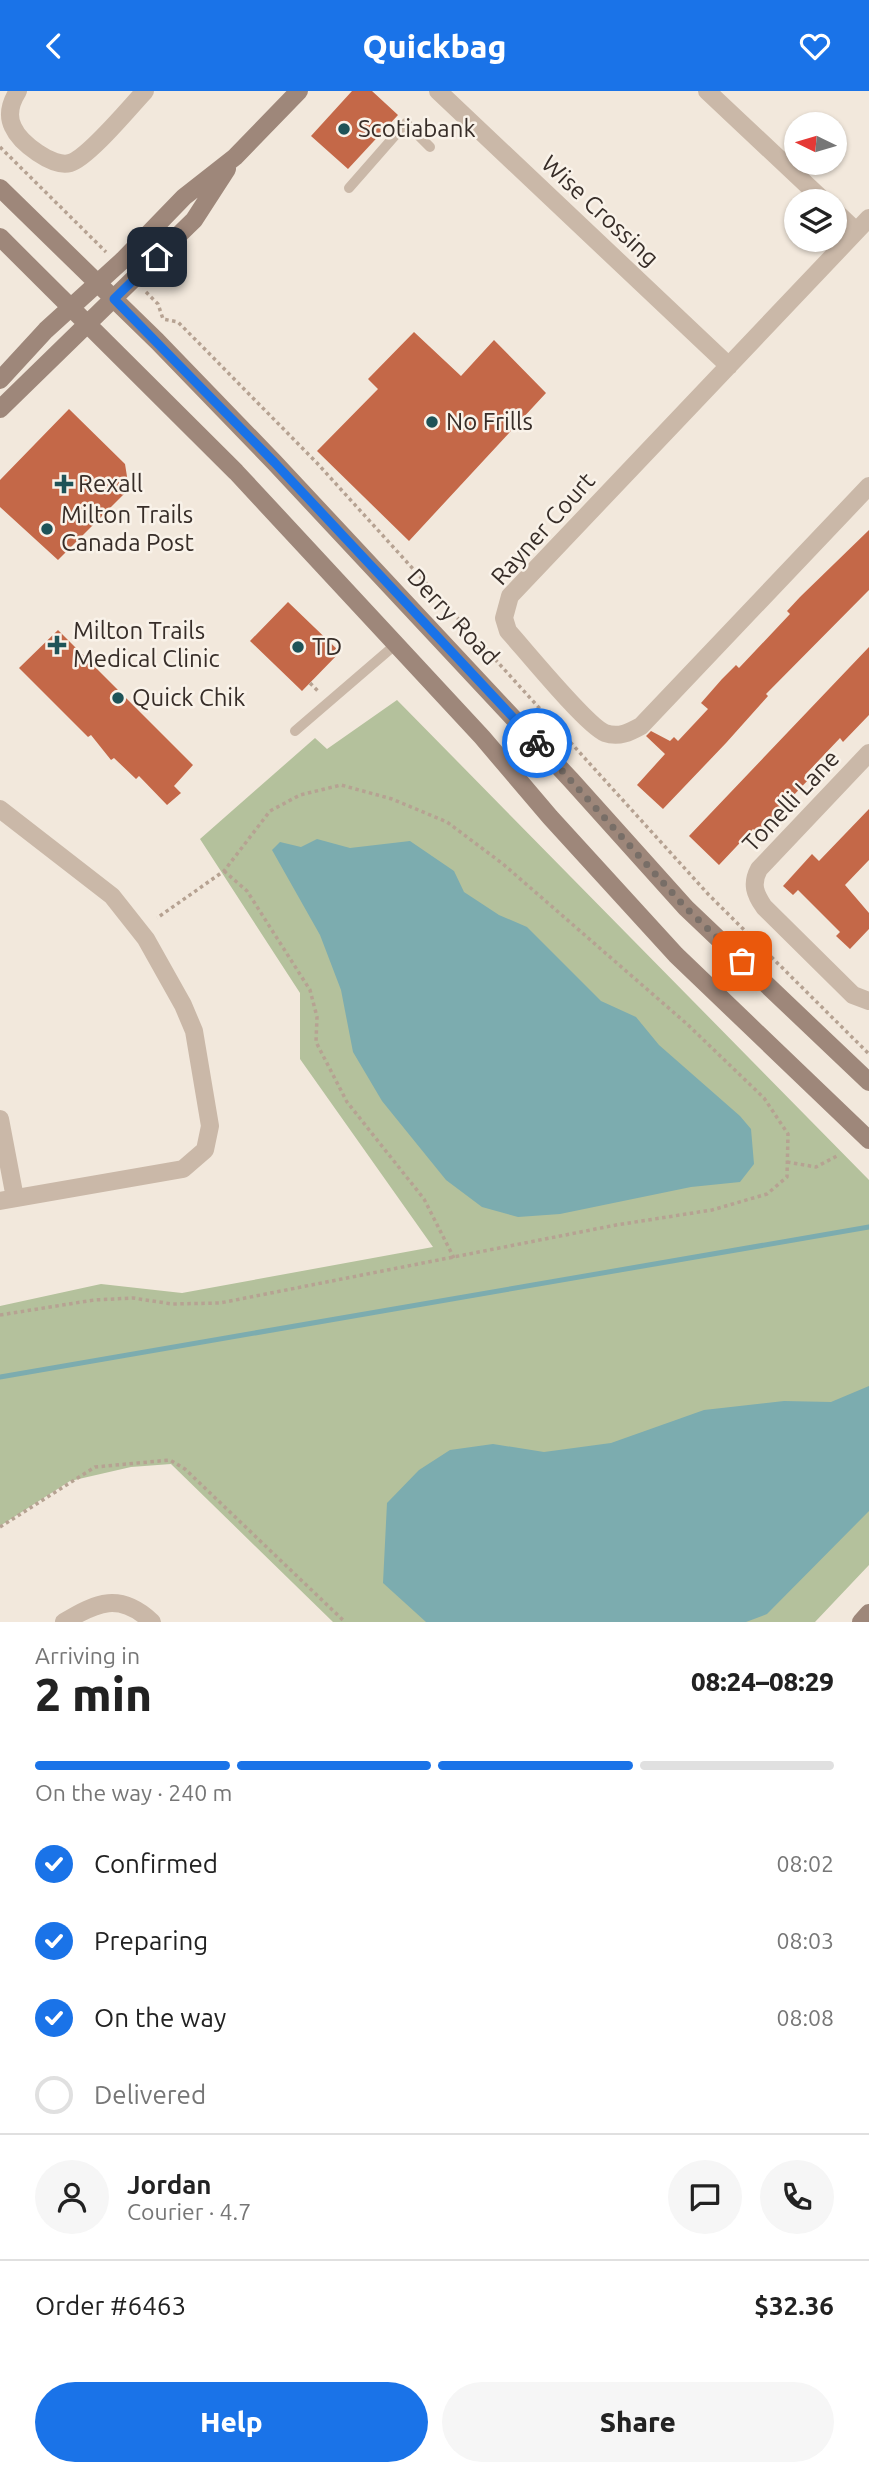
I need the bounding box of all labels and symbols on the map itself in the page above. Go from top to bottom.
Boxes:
north arrow [784,112,847,175]
place label: Scotiabank [358,115,476,142]
marker: Scotiabank [336,121,352,137]
street label: Wise Crossing [536,150,664,272]
pin [127,227,187,287]
place label: No Frills [446,408,533,435]
marker: No Frills [424,414,440,430]
street label: Rayner Court [485,467,600,590]
place label: Rexall [78,470,143,497]
marker: Rexall [56,476,72,492]
place label: Milton Trails Canada Post [61,501,195,556]
marker: Milton Trails Canada Post [39,521,55,537]
street label: Derry Road [402,563,505,670]
place label: Milton Trails Medical Clinic [73,617,220,672]
place label: TD [312,633,342,660]
marker: Milton Trails Medical Clinic [47,635,67,655]
marker: TD [290,639,306,655]
place label: Quick Chik [132,684,245,711]
marker: Quick Chik [110,690,126,706]
courier [502,708,572,778]
street label: Tonelli Lane [737,744,844,857]
pin [712,931,772,991]

